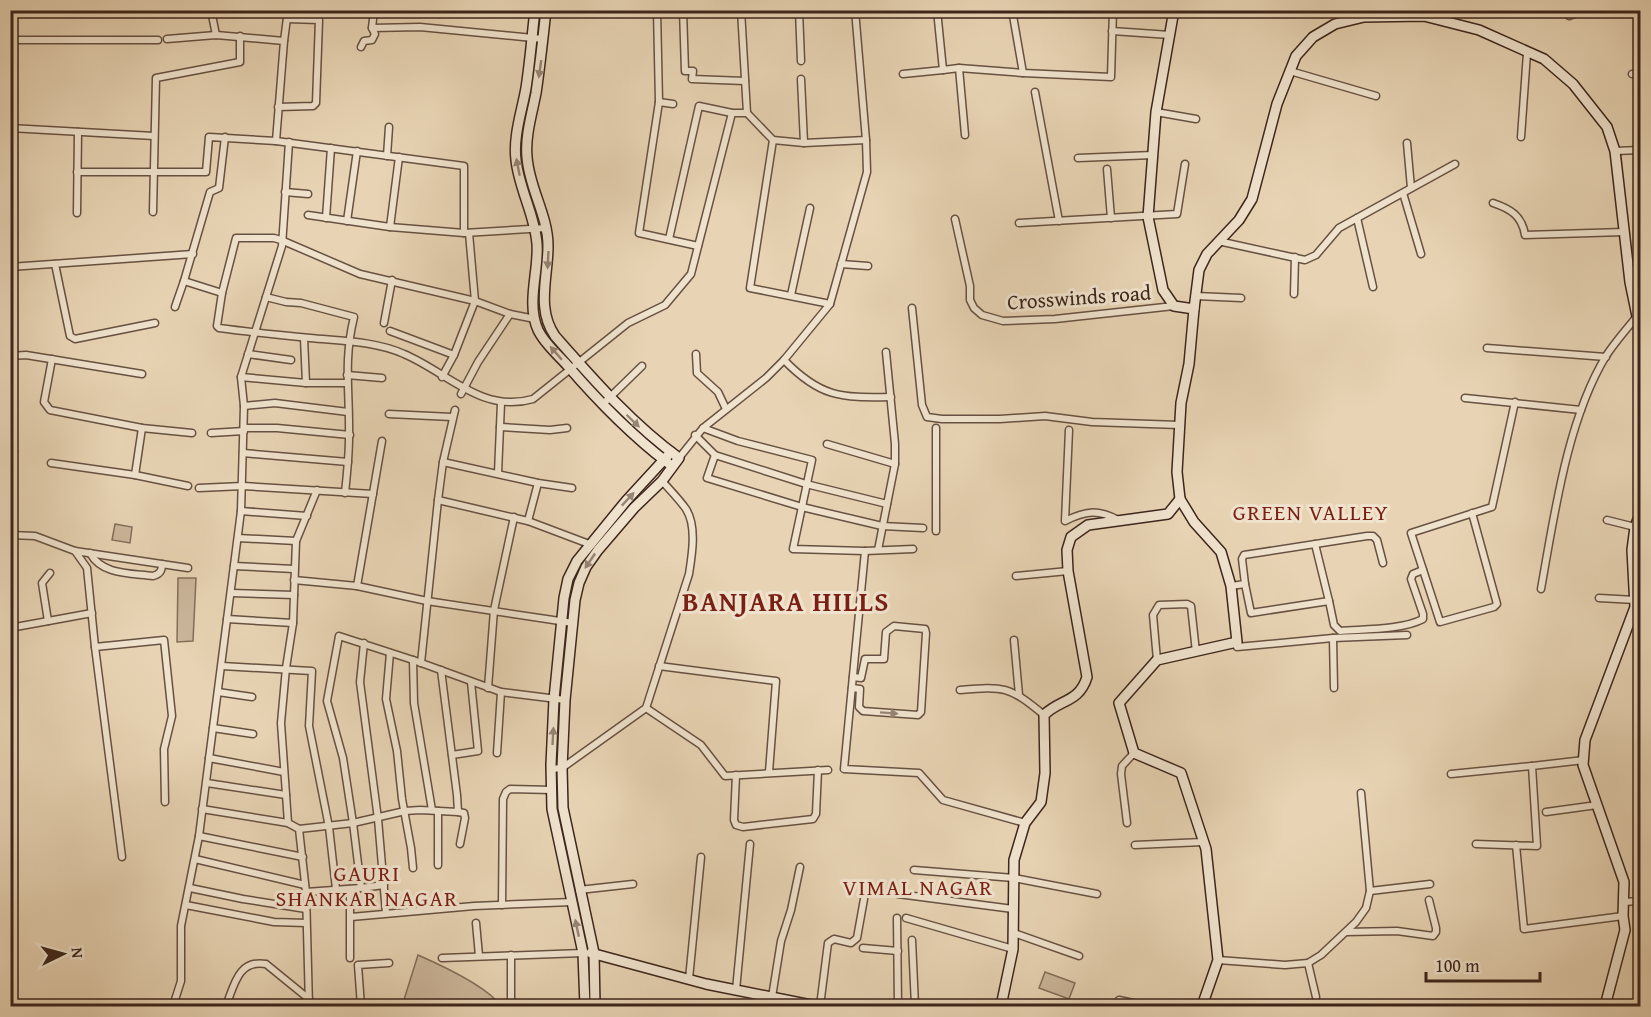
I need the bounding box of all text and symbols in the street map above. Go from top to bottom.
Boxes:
one-way arrow [535,59,544,78]
one-way arrow [513,158,522,177]
one-way arrow [543,250,552,269]
street label: Crosswinds road [1006,276,1153,317]
one-way arrow [550,346,563,361]
one-way arrow [626,414,641,428]
one-way arrow [621,492,635,506]
district label: GREEN VALLEY [1233,496,1389,528]
one-way arrow [584,553,596,569]
district label: BANJARA HILLS [682,581,890,621]
one-way arrow [880,708,899,718]
one-way arrow [548,726,557,745]
district label: GAURI SHANKAR NAGAR [276,857,458,914]
district label: VIMAL NAGAR [843,871,993,903]
one-way arrow [572,918,582,937]
north arrow [33,924,93,984]
scale bar [1426,945,1540,983]
text: N [66,946,90,959]
text: 100 m [1435,952,1480,979]

